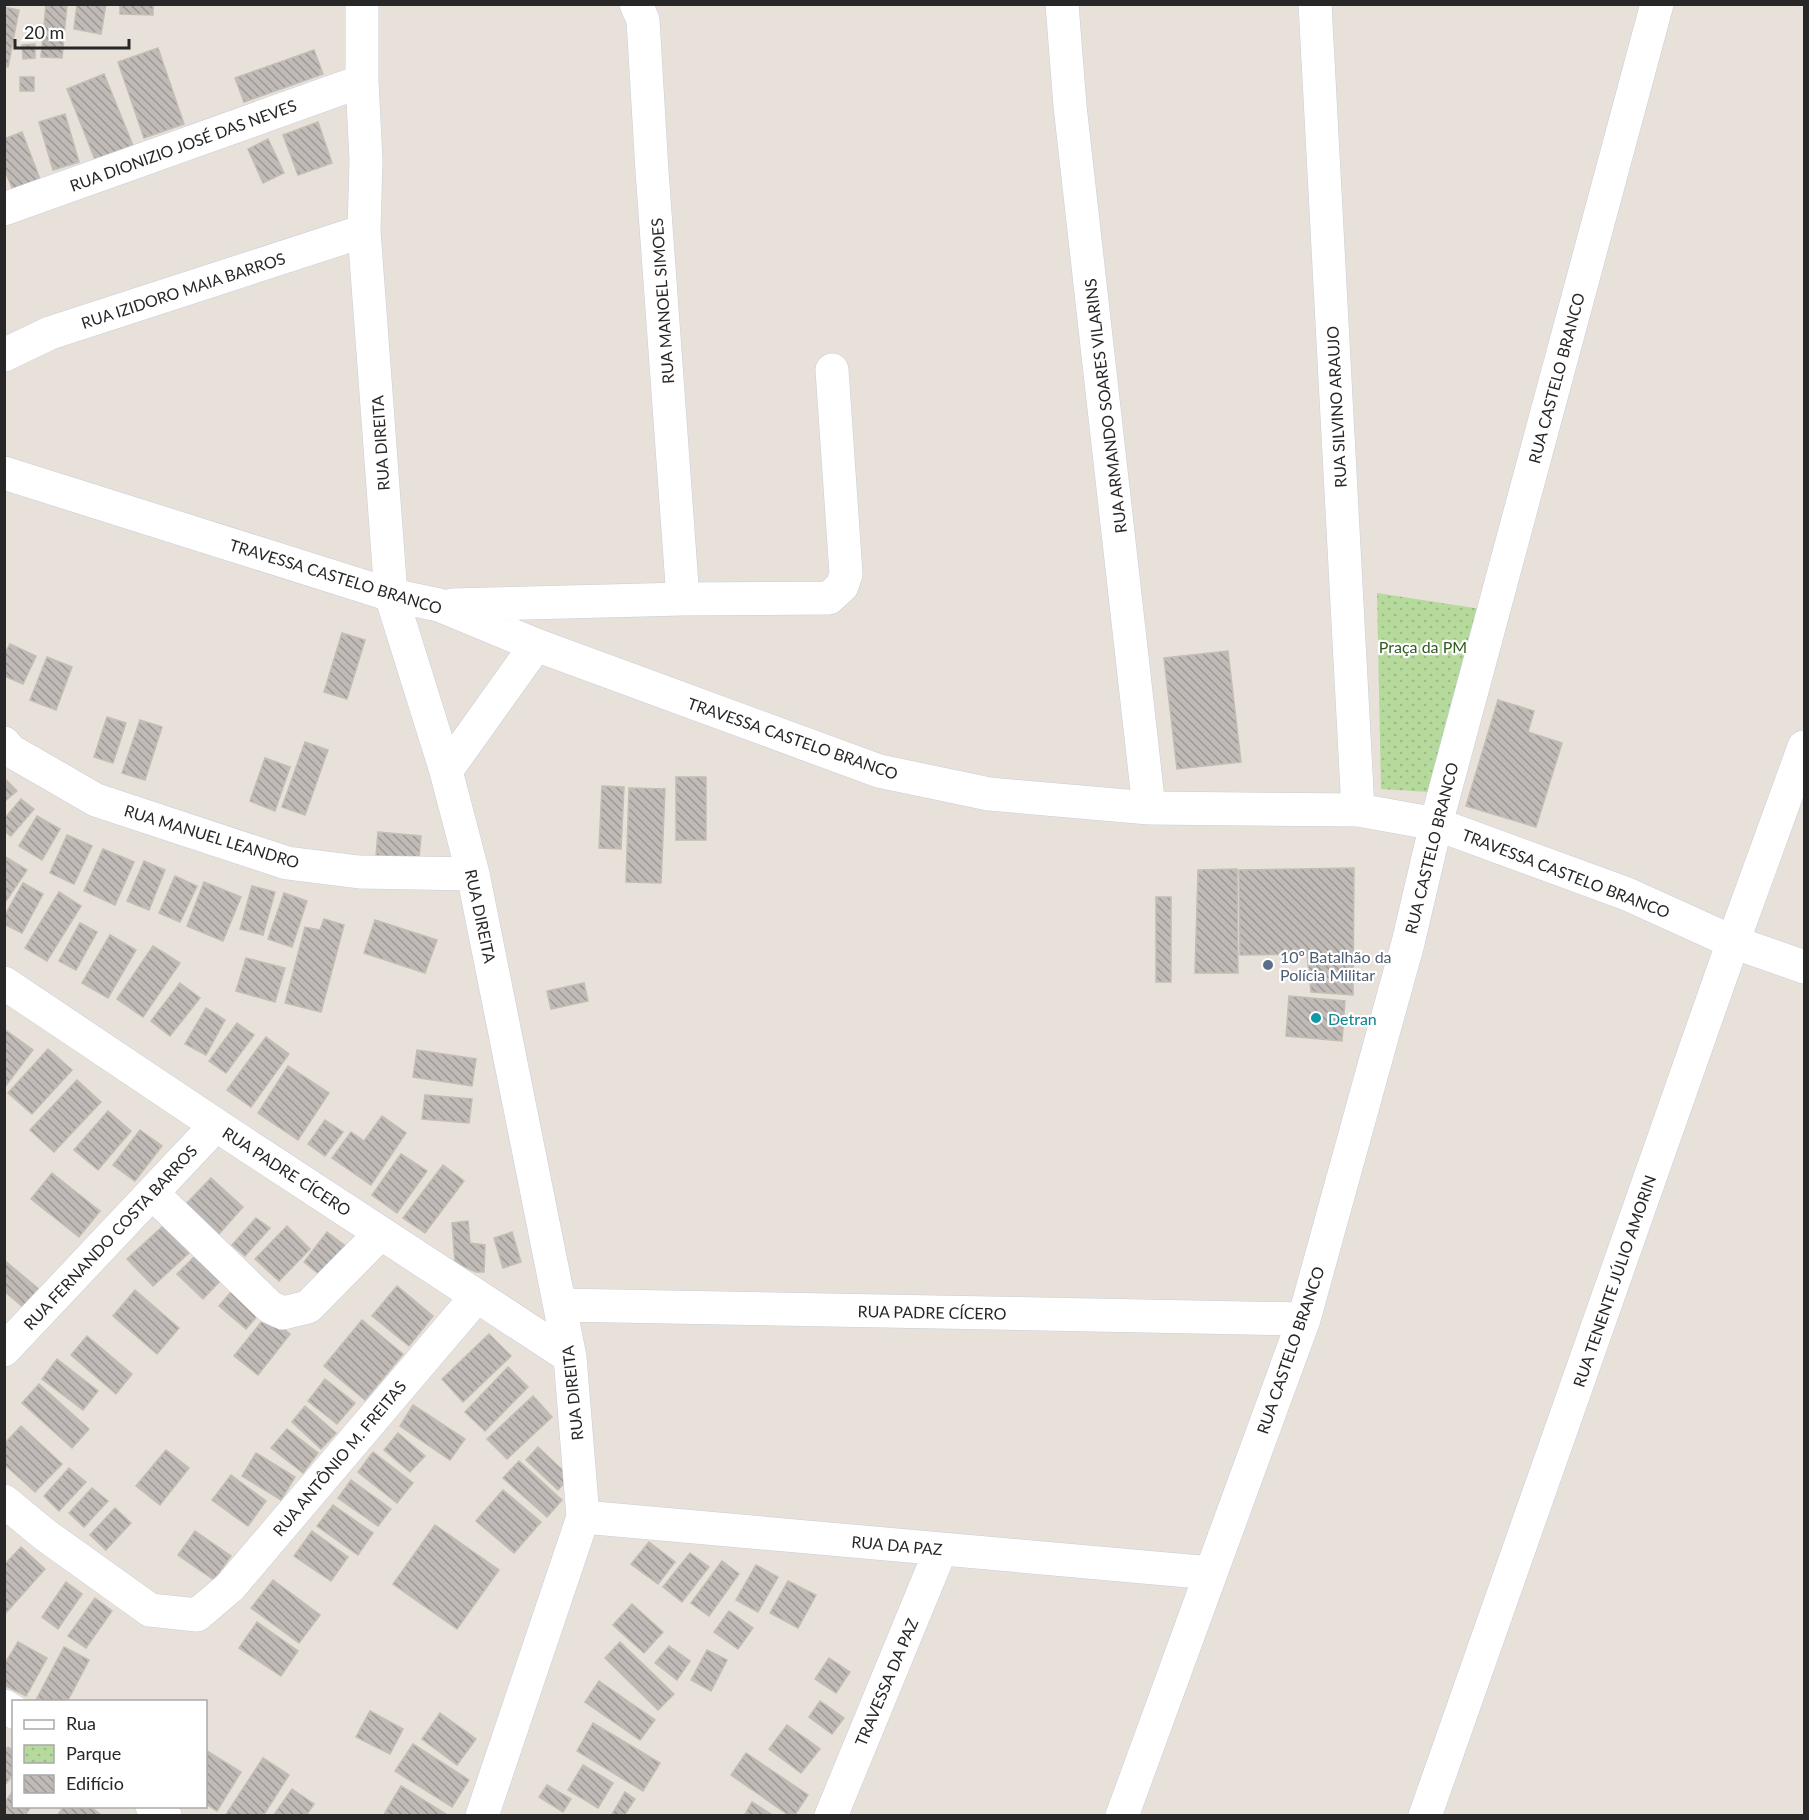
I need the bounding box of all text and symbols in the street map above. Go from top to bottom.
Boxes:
scale bar [15,12,129,50]
text: 20 m [24,21,64,43]
street label: RUA DIONIZIO JOSÉ DAS NEVES [67,95,299,195]
street label: RUA MANOEL SIMOES [647,217,677,385]
street label: RUA IZIDORO MAIA BARROS [79,248,287,332]
street label: RUA ARMANDO SOARES VILARINS [1080,278,1130,534]
street label: RUA CASTELO BRANCO [1524,290,1588,465]
street label: RUA SILVINO ARAUJO [1322,325,1350,488]
street label: RUA DIREITA [367,395,393,491]
street label: TRAVESSA CASTELO BRANCO [227,535,445,617]
park label: Praça da PM [1379,637,1467,656]
street label: TRAVESSA CASTELO BRANCO [685,693,901,783]
street label: RUA CASTELO BRANCO [1400,760,1462,936]
street label: RUA MANUEL LEANDRO [122,800,302,872]
street label: TRAVESSA CASTELO BRANCO [1459,824,1673,922]
street label: RUA DIREITA [462,867,500,965]
place label: 10º Batalhão da Polícia Militar [1280,947,1392,984]
marker: 10º Batalhão da Polícia Militar [1261,958,1275,972]
place label: Detran [1328,1009,1377,1028]
marker: Detran [1309,1011,1323,1025]
street label: RUA PADRE CÍCERO [219,1122,355,1220]
street label: RUA FERNANDO COSTA BARROS [19,1141,201,1333]
street label: RUA TENENTE JÚLIO AMORIN [1569,1173,1659,1389]
street label: RUA CASTELO BRANCO [1252,1264,1328,1436]
street label: RUA PADRE CÍCERO [857,1301,1007,1323]
street label: RUA DIREITA [558,1344,586,1441]
street label: RUA ANTÔNIO M. FREITAS [268,1376,410,1540]
street label: RUA DA PAZ [851,1532,944,1558]
street label: TRAVESSA DA PAZ [851,1615,922,1749]
legend [12,1700,207,1808]
text: Rua [66,1712,96,1734]
text: Parque [66,1742,121,1764]
text: Edifício [66,1772,124,1794]

